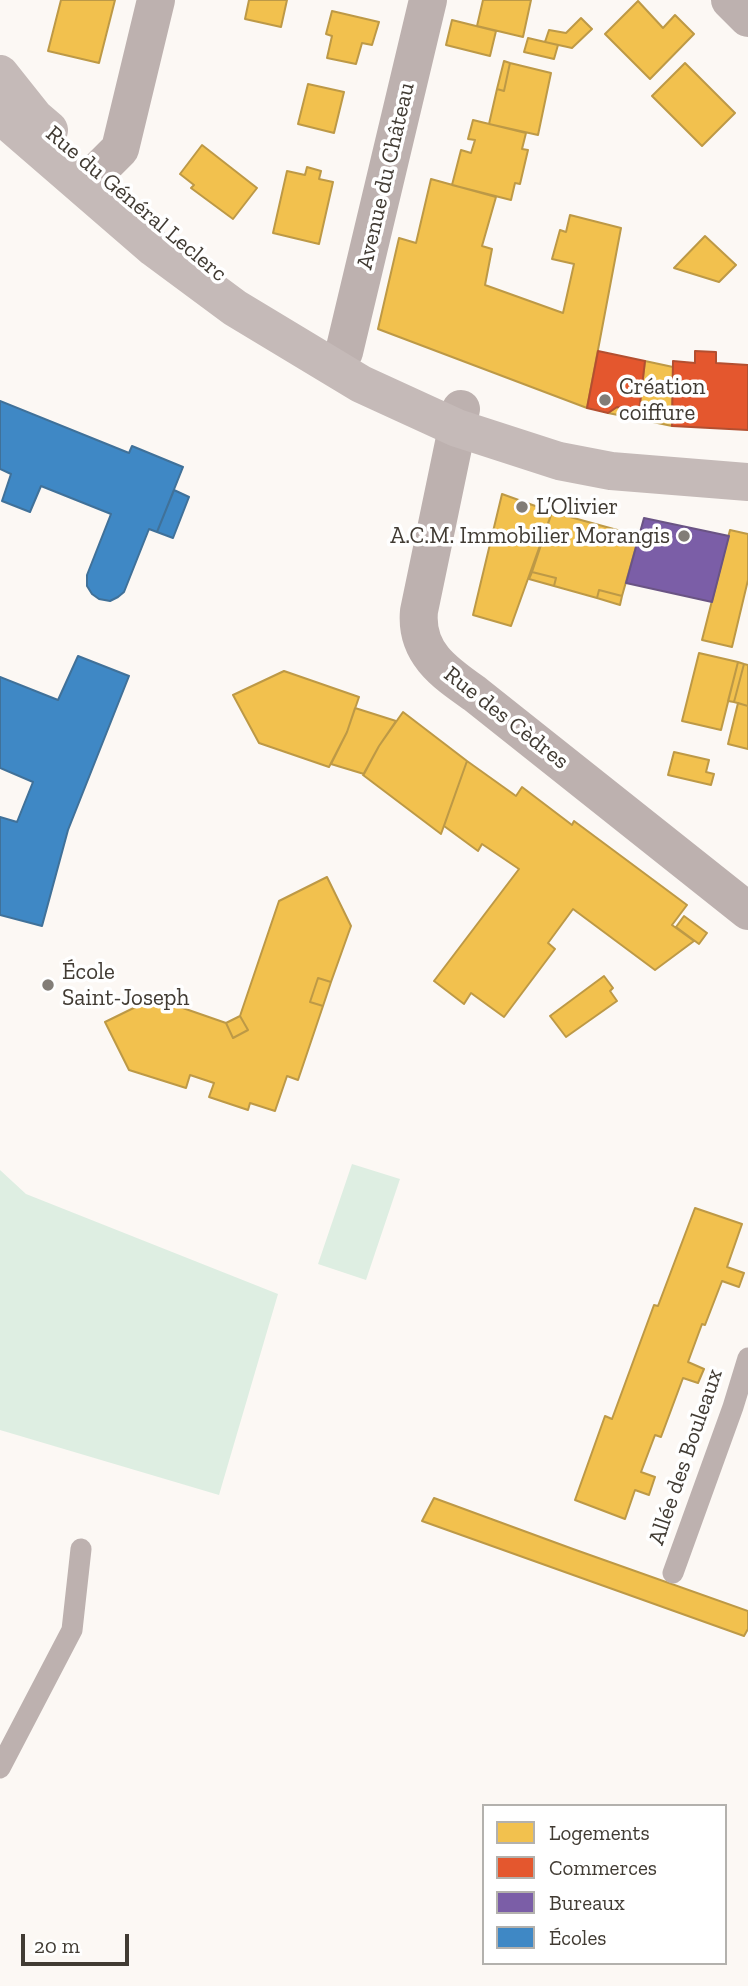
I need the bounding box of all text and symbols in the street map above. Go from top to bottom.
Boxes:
street label: Avenue du Château [351,80,421,272]
street label: Rue du Général Leclerc [40,120,232,288]
place label: Création coiffure [619,373,705,427]
marker: Création coiffure [597,392,613,408]
place label: L’Olivier [536,493,618,521]
marker: L’Olivier [514,499,530,515]
place label: A.C.M. Immobilier Morangis [390,522,670,550]
marker: A.C.M. Immobilier Morangis [676,528,692,544]
street label: Rue des Cèdres [438,661,574,775]
place label: École Saint-Joseph [62,958,189,1012]
marker: École Saint-Joseph [40,977,56,993]
street label: Allée des Bouleaux [643,1365,729,1549]
legend [482,1804,727,1965]
text: Logements [549,1820,650,1845]
text: Commerces [549,1855,657,1880]
text: Bureaux [549,1890,625,1915]
scale bar [24,1920,133,1964]
text: Écoles [549,1925,607,1950]
text: 20 m [34,1933,80,1958]

